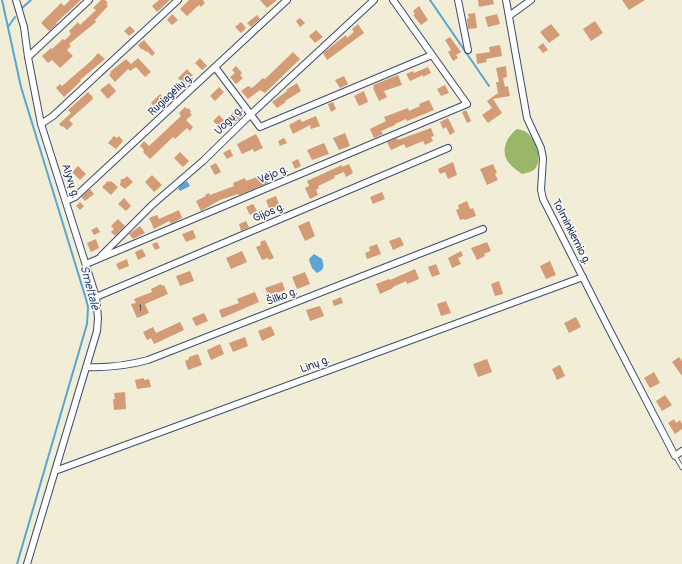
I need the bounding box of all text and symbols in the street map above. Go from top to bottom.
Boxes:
street label: Rugiagėlių g. [146,71,196,119]
street label: Uogų g. [212,104,246,138]
street label: Alyvų g. [58,162,82,200]
street label: Vėjo g. [256,163,290,187]
street label: Tolminkiemio g. [549,197,593,267]
street label: Gijos g. [251,200,287,226]
water label: Smeltalė [76,264,102,312]
street label: Šilko g. [265,285,299,309]
house number: 1 [138,304,142,314]
street label: Linų g. [299,354,331,376]

